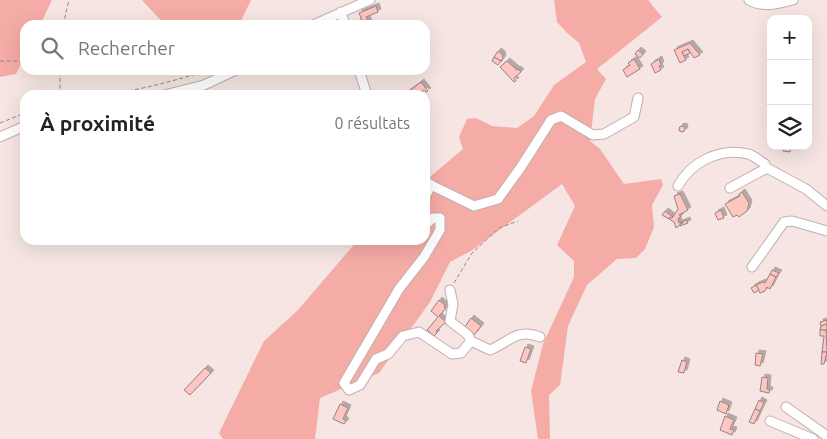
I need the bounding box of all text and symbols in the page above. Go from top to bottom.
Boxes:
map controls [767,15,812,150]
button: + [767,15,812,60]
search box [20,20,430,75]
icon: search [38,34,66,62]
text: Rechercher [78,37,175,59]
button: − [767,60,812,105]
button: layers [767,105,812,150]
text: À proximité [40,111,155,135]
text: 0 résultats [334,114,410,132]

